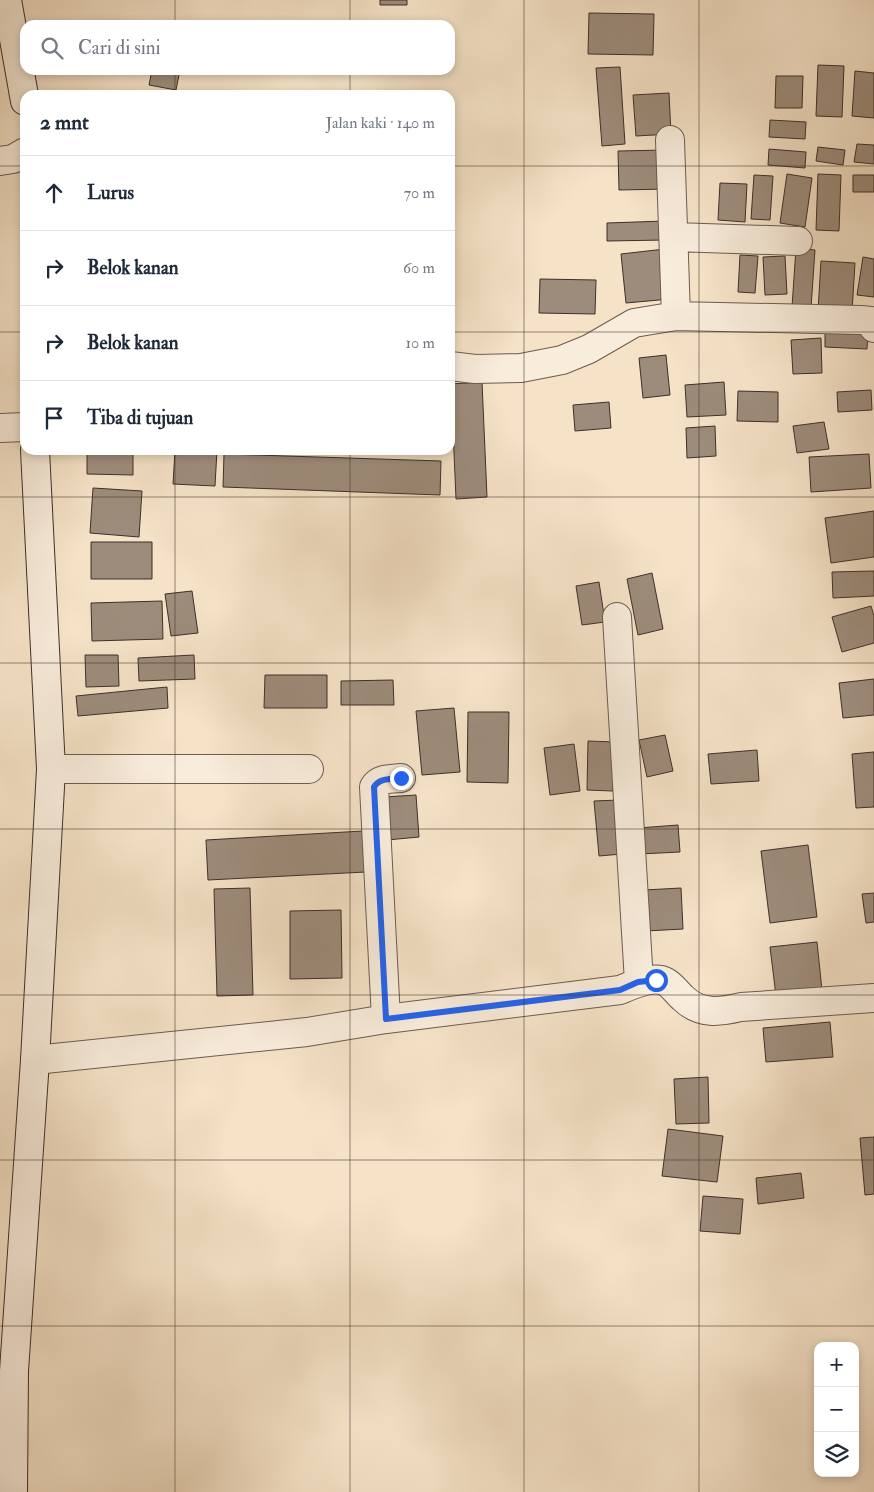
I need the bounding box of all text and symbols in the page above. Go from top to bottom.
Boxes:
search box [20,20,455,75]
icon: search [38,34,66,62]
text: Cari di sini [78,36,161,60]
text: 2 mnt [40,109,89,136]
text: Jalan kaki · 140 m [326,113,435,133]
icon: ahead [40,179,68,207]
text: Lurus [87,181,134,205]
text: 70 m [404,183,435,203]
icon: right [40,254,68,282]
text: Belok kanan [87,256,178,280]
text: 60 m [403,258,435,278]
icon: right [40,329,68,357]
text: Belok kanan [87,331,178,355]
text: 10 m [405,333,435,353]
icon: arrive [40,404,68,432]
text: Tiba di tujuan [87,406,193,430]
route end [390,767,413,790]
route start [645,969,668,992]
map controls [814,1342,859,1477]
button: + [814,1342,859,1387]
button: − [814,1387,859,1432]
button: layers [814,1432,859,1477]

